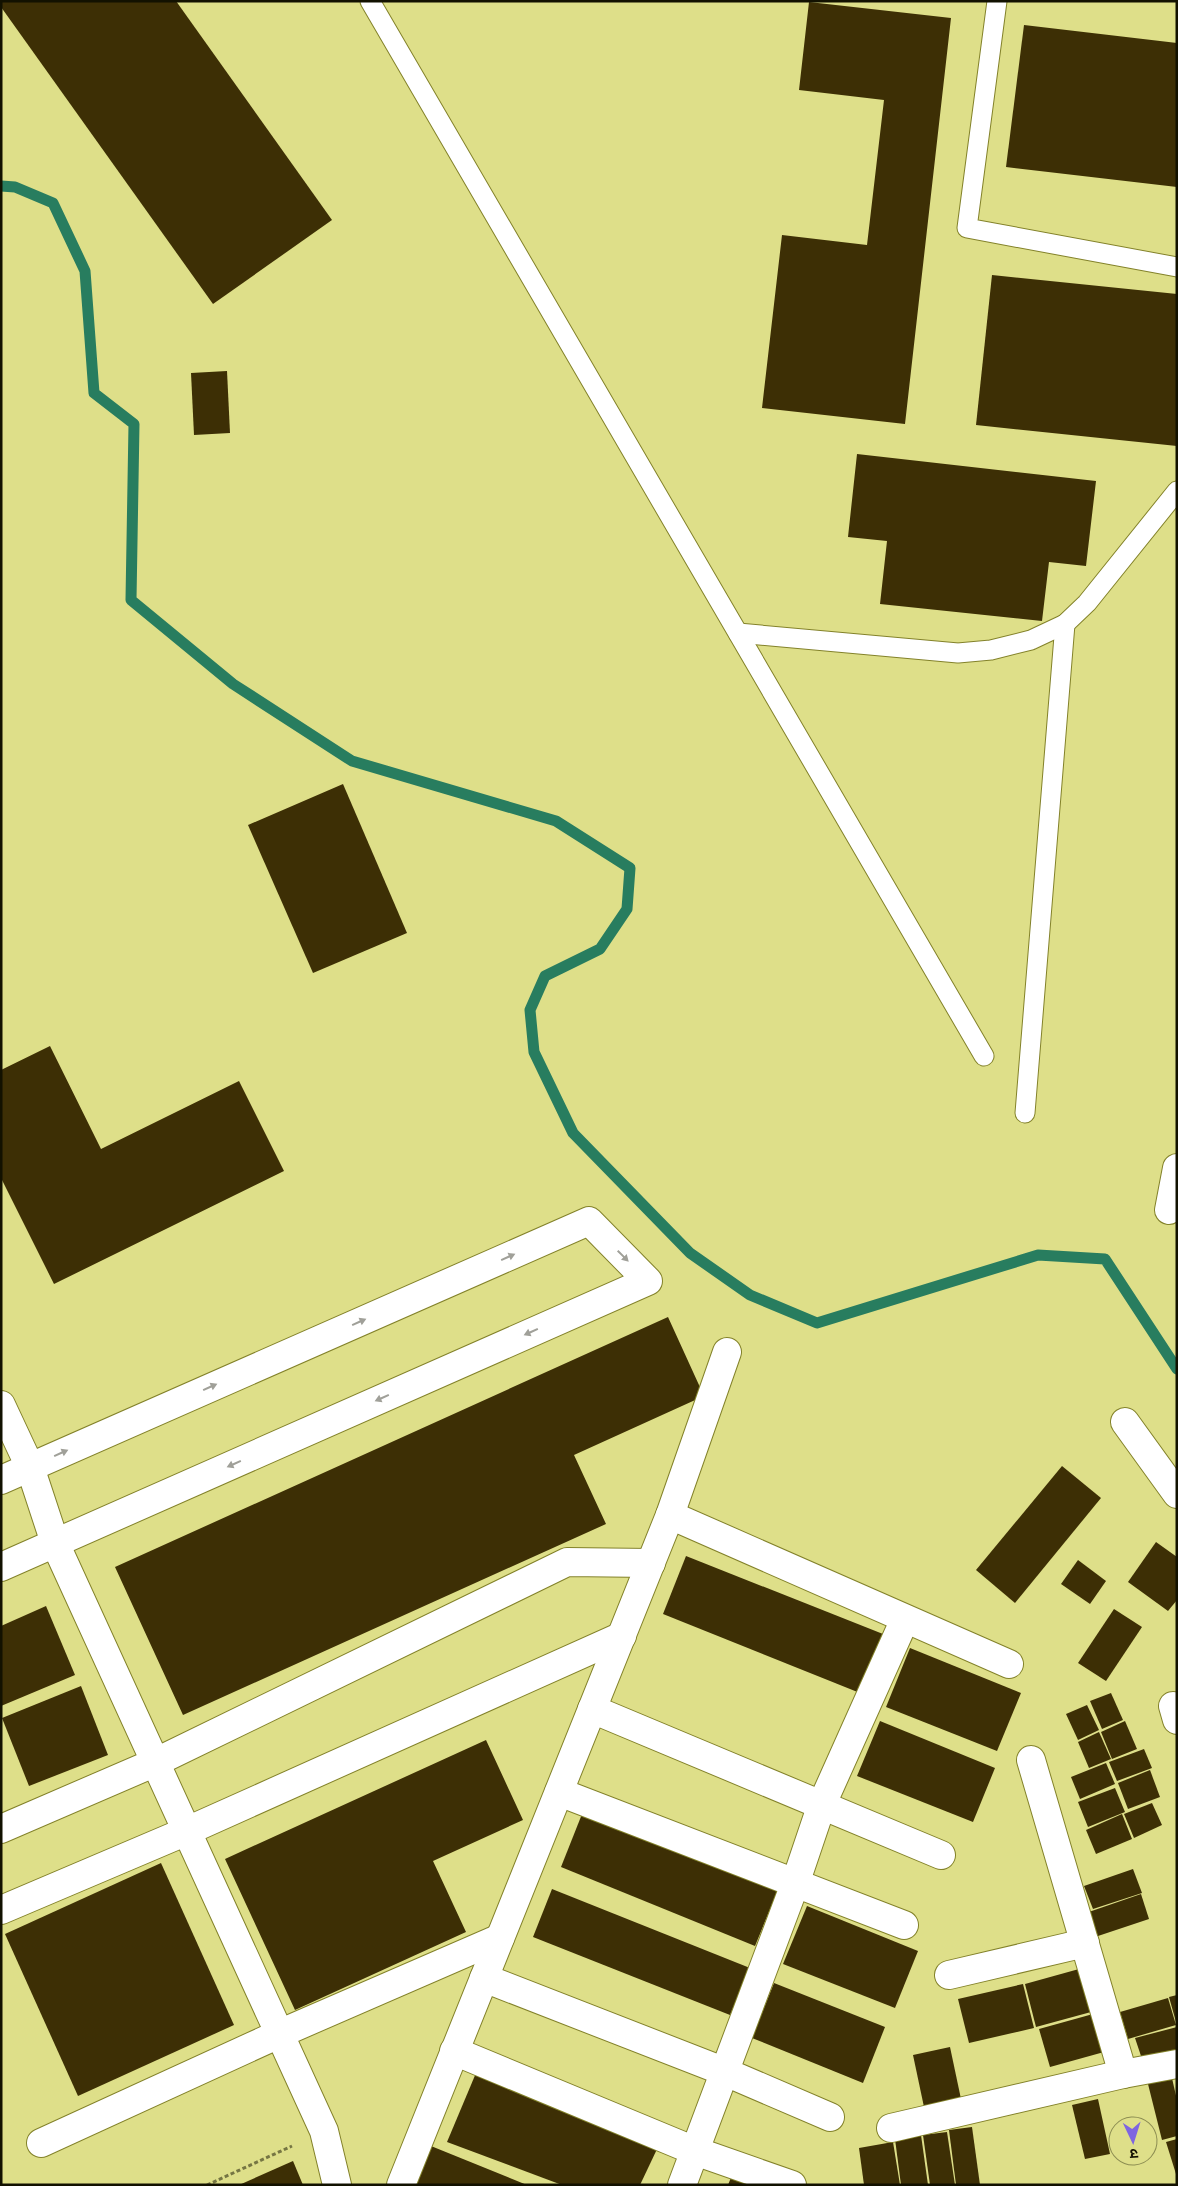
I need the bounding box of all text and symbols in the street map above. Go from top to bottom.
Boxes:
one-way arrow [617,1250,629,1262]
one-way arrow [501,1252,515,1260]
one-way arrow [352,1318,366,1326]
one-way arrow [524,1329,538,1337]
one-way arrow [203,1383,217,1391]
one-way arrow [375,1395,389,1403]
one-way arrow [54,1448,68,1456]
one-way arrow [227,1460,241,1468]
north arrow [1108,2116,1158,2166]
text: उ [1128,2146,1139,2162]

